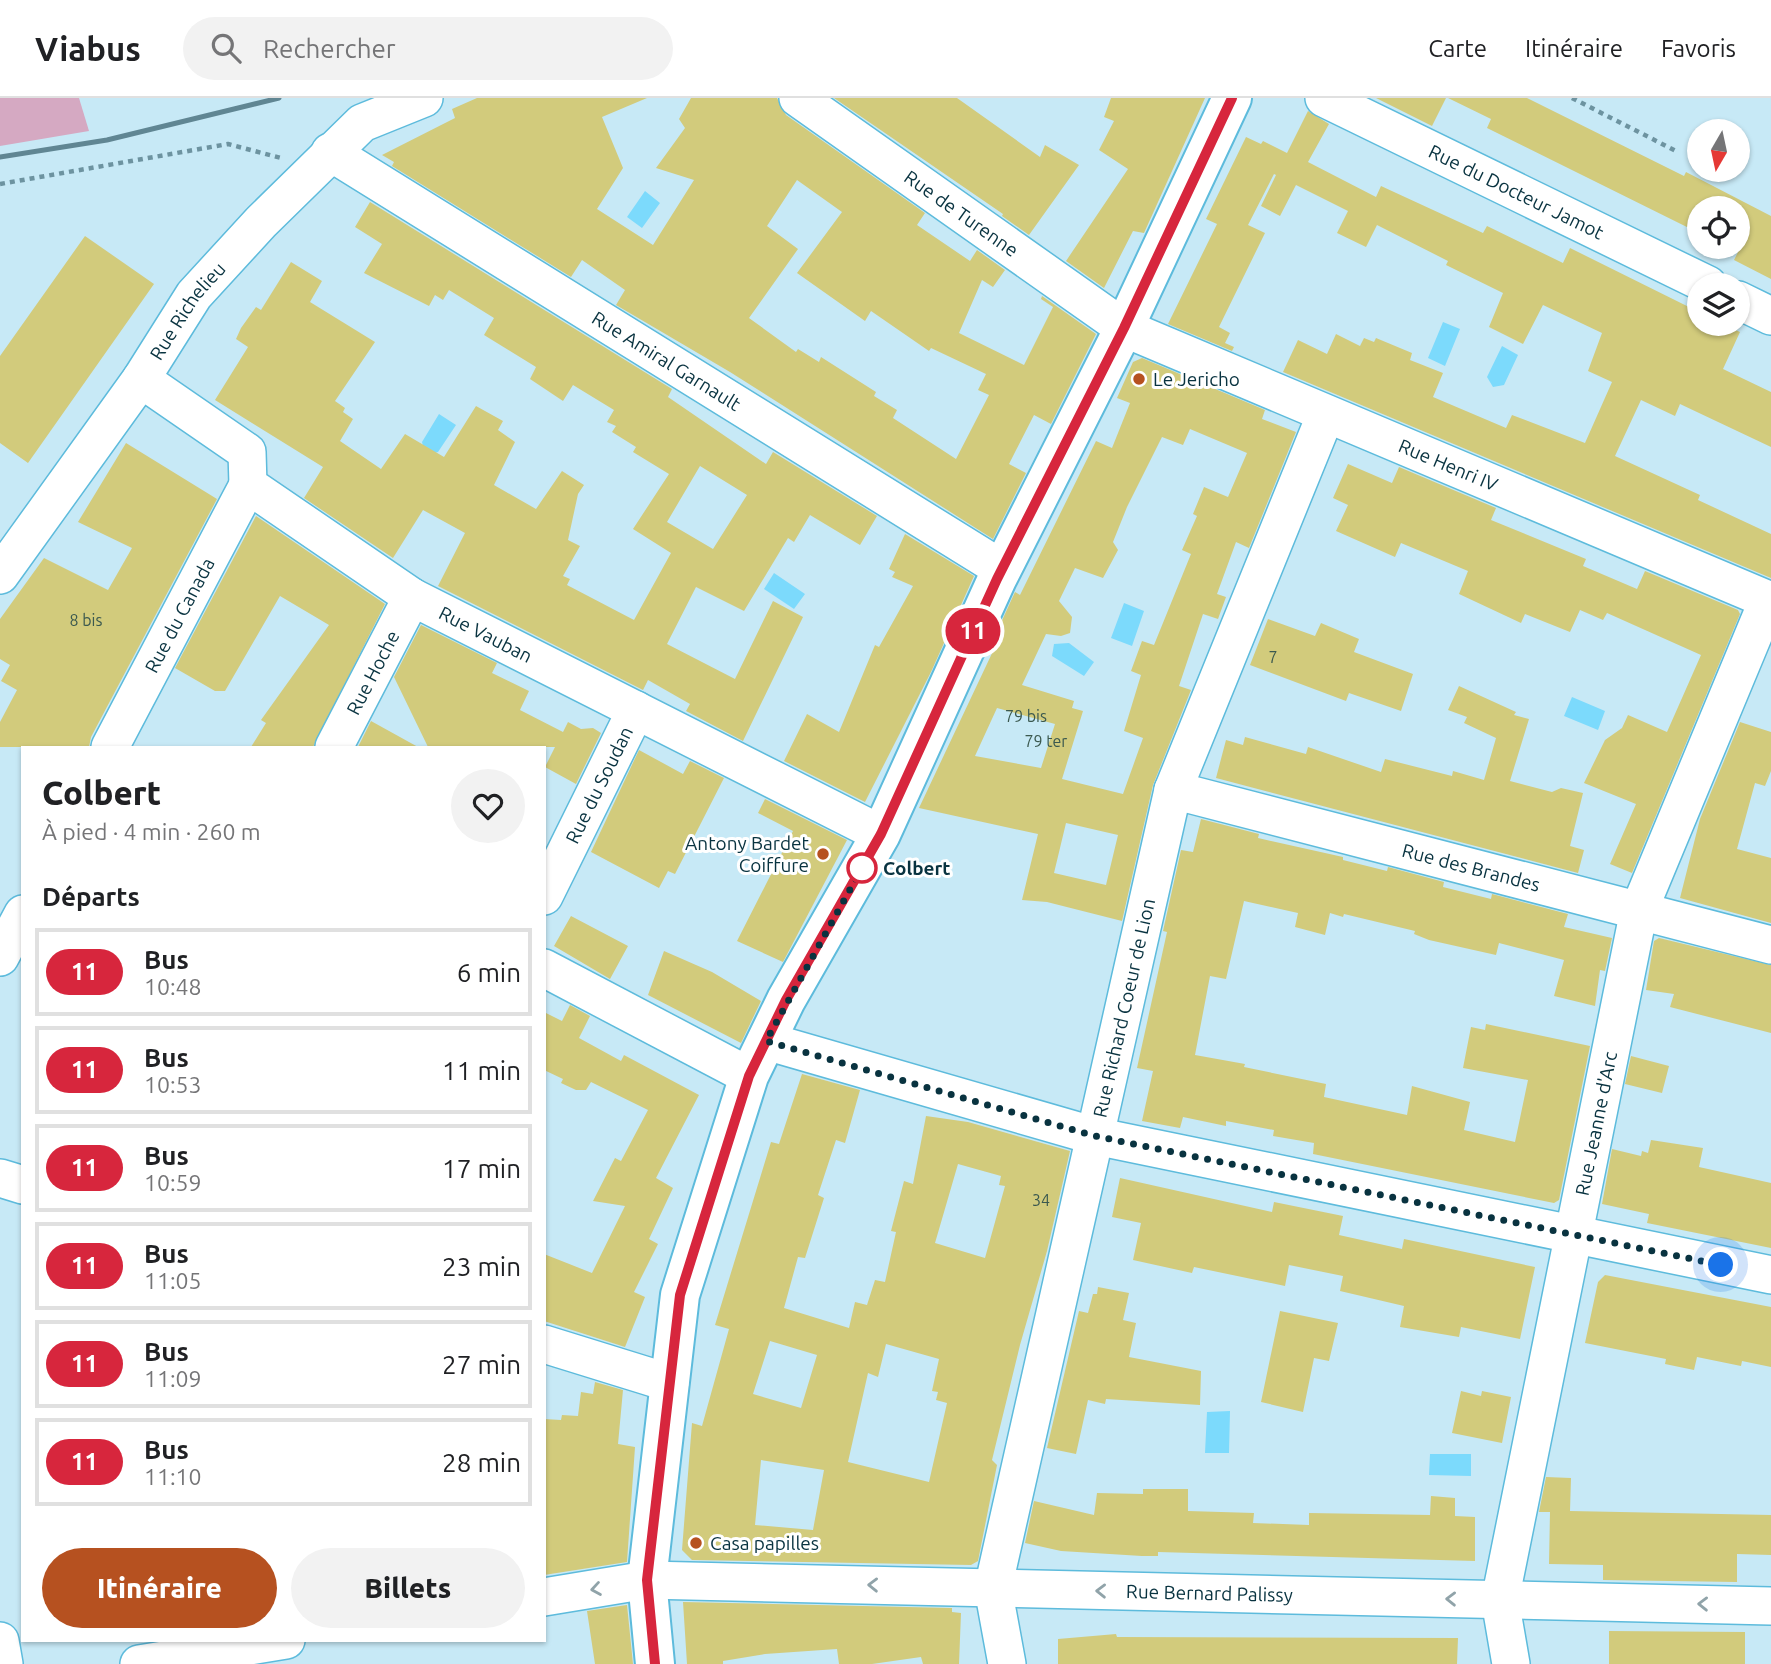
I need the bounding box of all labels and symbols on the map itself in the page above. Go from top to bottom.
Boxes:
north arrow [1687,119,1750,182]
street label: Rue du Docteur Jamot [1425,140,1608,244]
street label: Rue de Turenne [900,166,1023,261]
street label: Rue Richelieu [145,257,230,364]
street label: Rue Amiral Garnault [588,306,745,415]
place label: Le Jericho [1153,368,1240,390]
marker: Le Jericho [1131,371,1147,387]
street label: Rue Henri IV [1396,434,1501,495]
street label: Rue du Canada [140,554,219,676]
street label: Rue Vauban [435,602,536,667]
line badge: 11 [942,608,1004,654]
house number: 8 bis [70,611,102,629]
street label: Rue Hoche [342,627,404,718]
house number: 7 [1268,648,1278,666]
house number: 79 bis [1005,707,1047,725]
street label: Rue du Soudan [561,723,637,847]
house number: 79 ter [1025,732,1067,750]
place label: Antony Bardet Coiffure [685,832,810,876]
street label: Rue des Brandes [1400,839,1542,896]
marker: Antony Bardet Coiffure [815,846,831,862]
marker: Colbert [847,853,877,883]
place label: Colbert [883,857,950,879]
street label: Rue Richard Coeur de Lion [1088,896,1159,1120]
street label: Rue Jeanne d'Arc [1571,1049,1621,1198]
house number: 34 [1032,1191,1050,1209]
your location [1703,1247,1738,1282]
place label: Casa papilles [710,1532,819,1554]
marker: Casa papilles [688,1535,704,1551]
one-way arrow [868,1578,879,1593]
street label: Rue Bernard Palissy [1126,1580,1293,1606]
one-way arrow [590,1581,602,1596]
one-way arrow [1095,1583,1106,1598]
one-way arrow [1445,1591,1456,1606]
one-way arrow [1697,1597,1708,1612]

